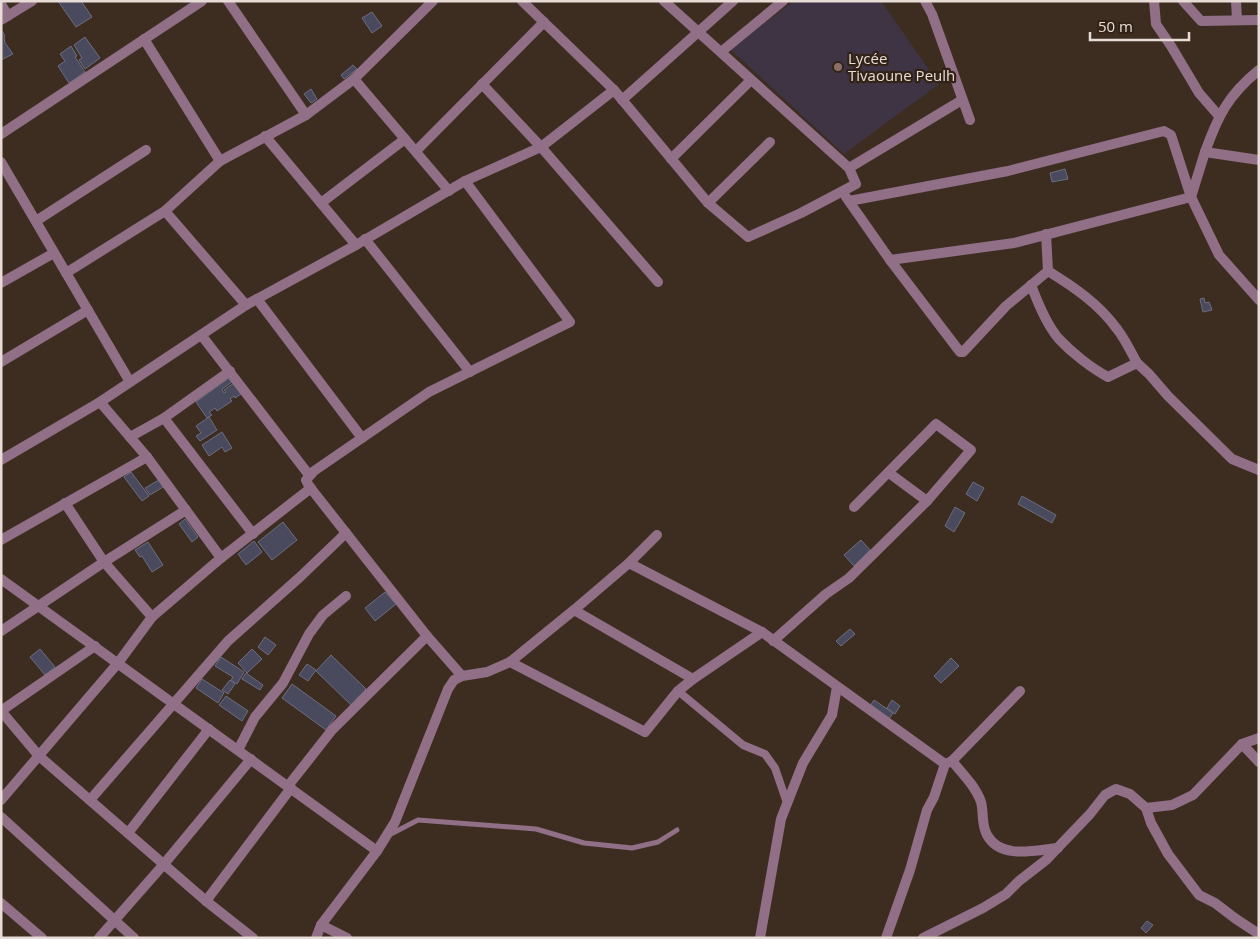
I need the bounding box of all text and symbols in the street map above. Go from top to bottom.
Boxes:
scale bar [1090,10,1189,42]
text: 50 m [1098,16,1133,36]
place label: Lycée Tivaoune Peulh [848,48,955,85]
marker: Lycée Tivaoune Peulh [832,61,844,73]

